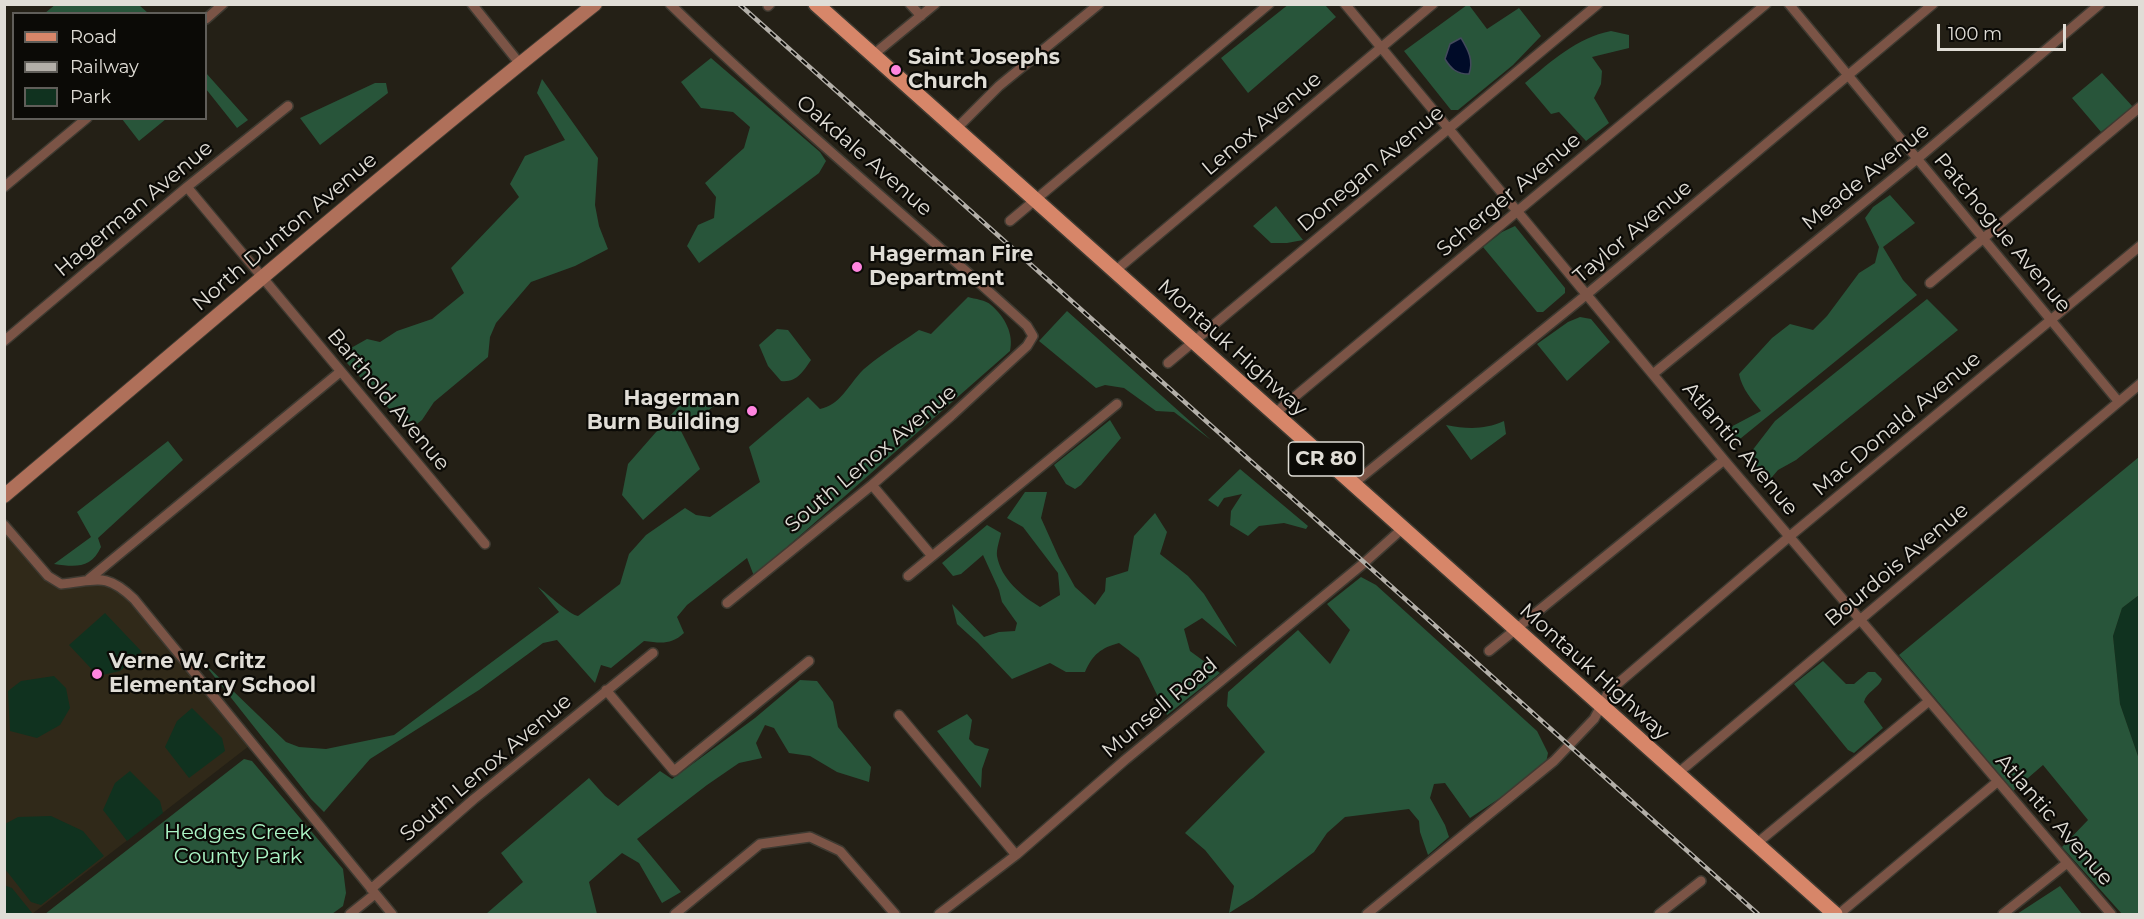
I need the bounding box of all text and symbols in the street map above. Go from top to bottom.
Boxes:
legend [12,12,207,120]
scale bar [1940,12,2069,50]
text: 100 m [1948,23,2002,45]
text: Road [70,26,117,48]
place label: Saint Josephs Church [908,45,1060,95]
text: Railway [70,56,139,78]
marker: Saint Josephs Church [889,63,903,77]
street label: Lenox Avenue [1197,67,1327,181]
text: Park [70,86,111,108]
street label: Oakdale Avenue [791,90,937,222]
street label: Donegan Avenue [1293,100,1449,238]
street label: Meade Avenue [1797,118,1935,236]
street label: Scherger Avenue [1432,128,1586,262]
street label: Hagerman Avenue [50,136,218,282]
street label: North Dunton Avenue [188,147,382,317]
street label: Patchogue Avenue [1928,148,2076,318]
street label: Taylor Avenue [1569,175,1697,289]
place label: Hagerman Fire Department [869,242,1033,292]
marker: Hagerman Fire Department [850,260,864,274]
street label: Montauk Highway [1152,274,1312,422]
street label: Barthold Avenue [321,324,455,476]
street label: Mac Donald Avenue [1808,346,1986,502]
street label: Atlantic Avenue [1677,377,1803,521]
street label: South Lenox Avenue [780,380,962,538]
place label: Hagerman Burn Building [587,386,740,436]
marker: Hagerman Burn Building [745,404,759,418]
road number: CR 80 [1288,442,1364,476]
street label: Bourdois Avenue [1820,498,1974,632]
street label: Montauk Highway [1514,598,1674,746]
place label: Verne W. Critz Elementary School [109,649,316,699]
street label: Munsell Road [1097,652,1223,764]
marker: Verne W. Critz Elementary School [90,667,104,681]
street label: South Lenox Avenue [395,689,577,847]
street label: Atlantic Avenue [1990,749,2118,891]
park label: Hedges Creek County Park [164,820,312,870]

